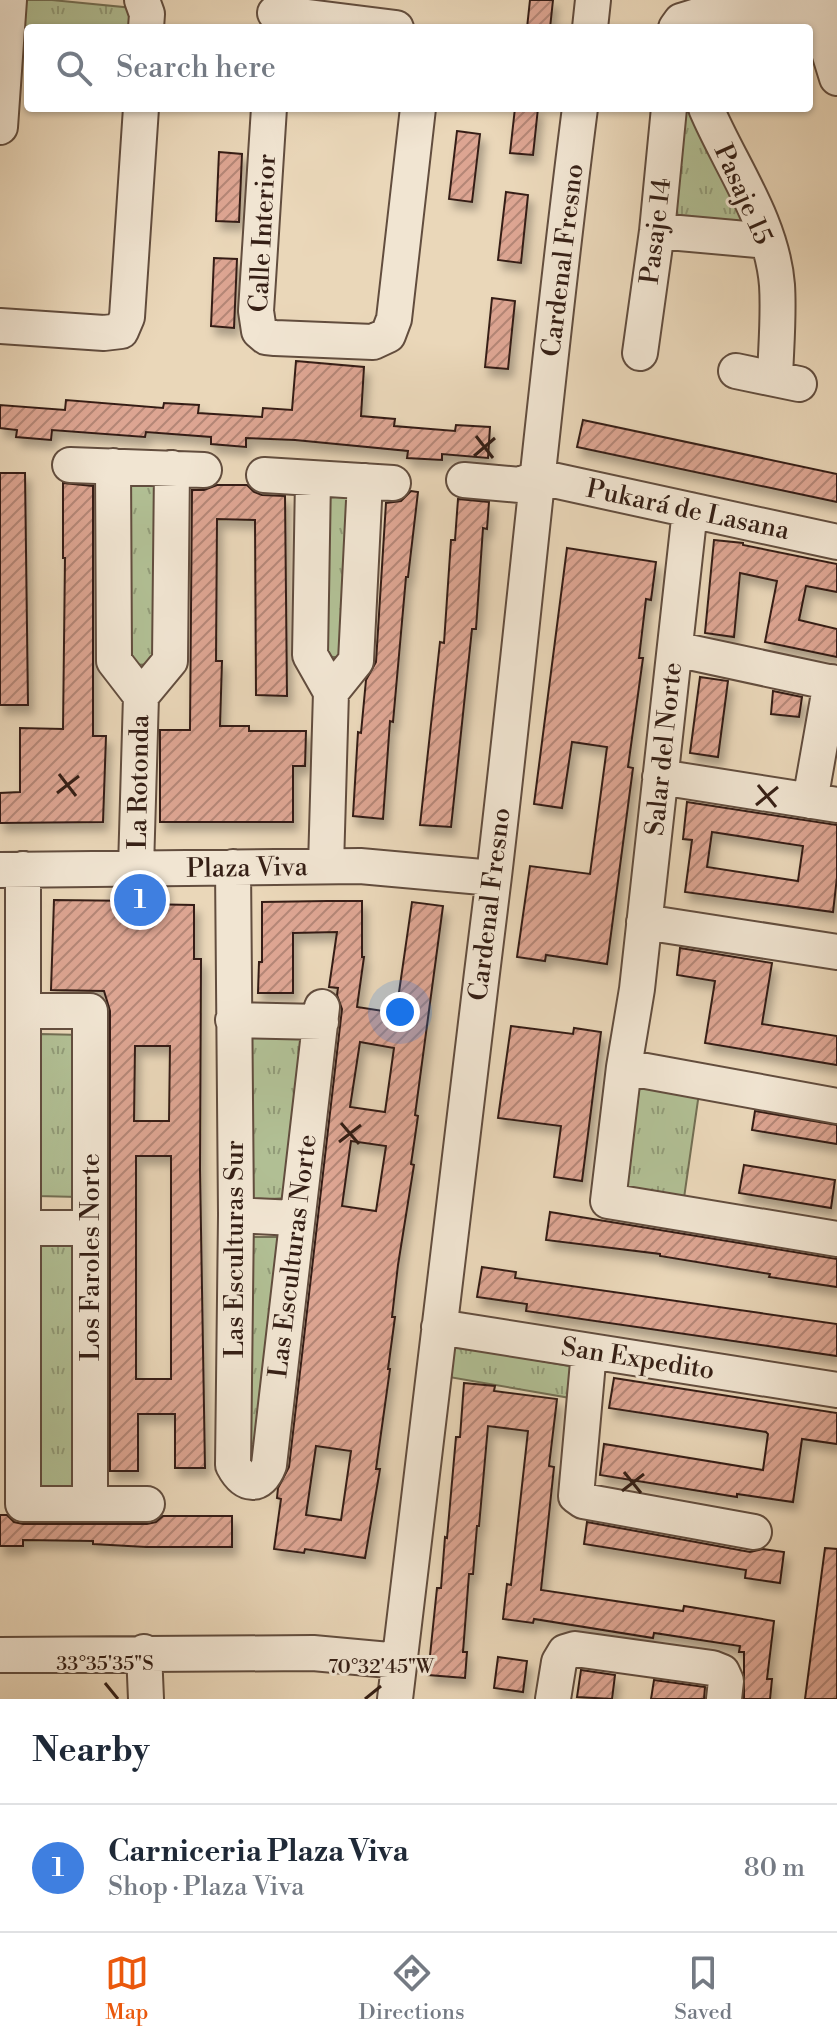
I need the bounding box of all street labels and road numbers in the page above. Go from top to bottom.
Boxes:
street label: Pasaje 15 [707,139,779,250]
street label: Calle Interior [243,153,283,313]
street label: Cardenal Fresno [535,162,591,358]
street label: Pasaje 14 [634,176,678,286]
street label: Pukará de Lasana [583,473,793,547]
street label: Salar del Norte [639,661,689,837]
street label: La Rotonda [122,714,156,850]
street label: Cardenal Fresno [462,806,518,1002]
street label: Plaza Viva [186,851,309,885]
street label: Las Esculturas Norte [262,1133,324,1380]
street label: Las Esculturas Sur [219,1140,251,1358]
street label: Los Faroles Norte [75,1153,107,1361]
street label: San Expedito [559,1331,717,1387]

